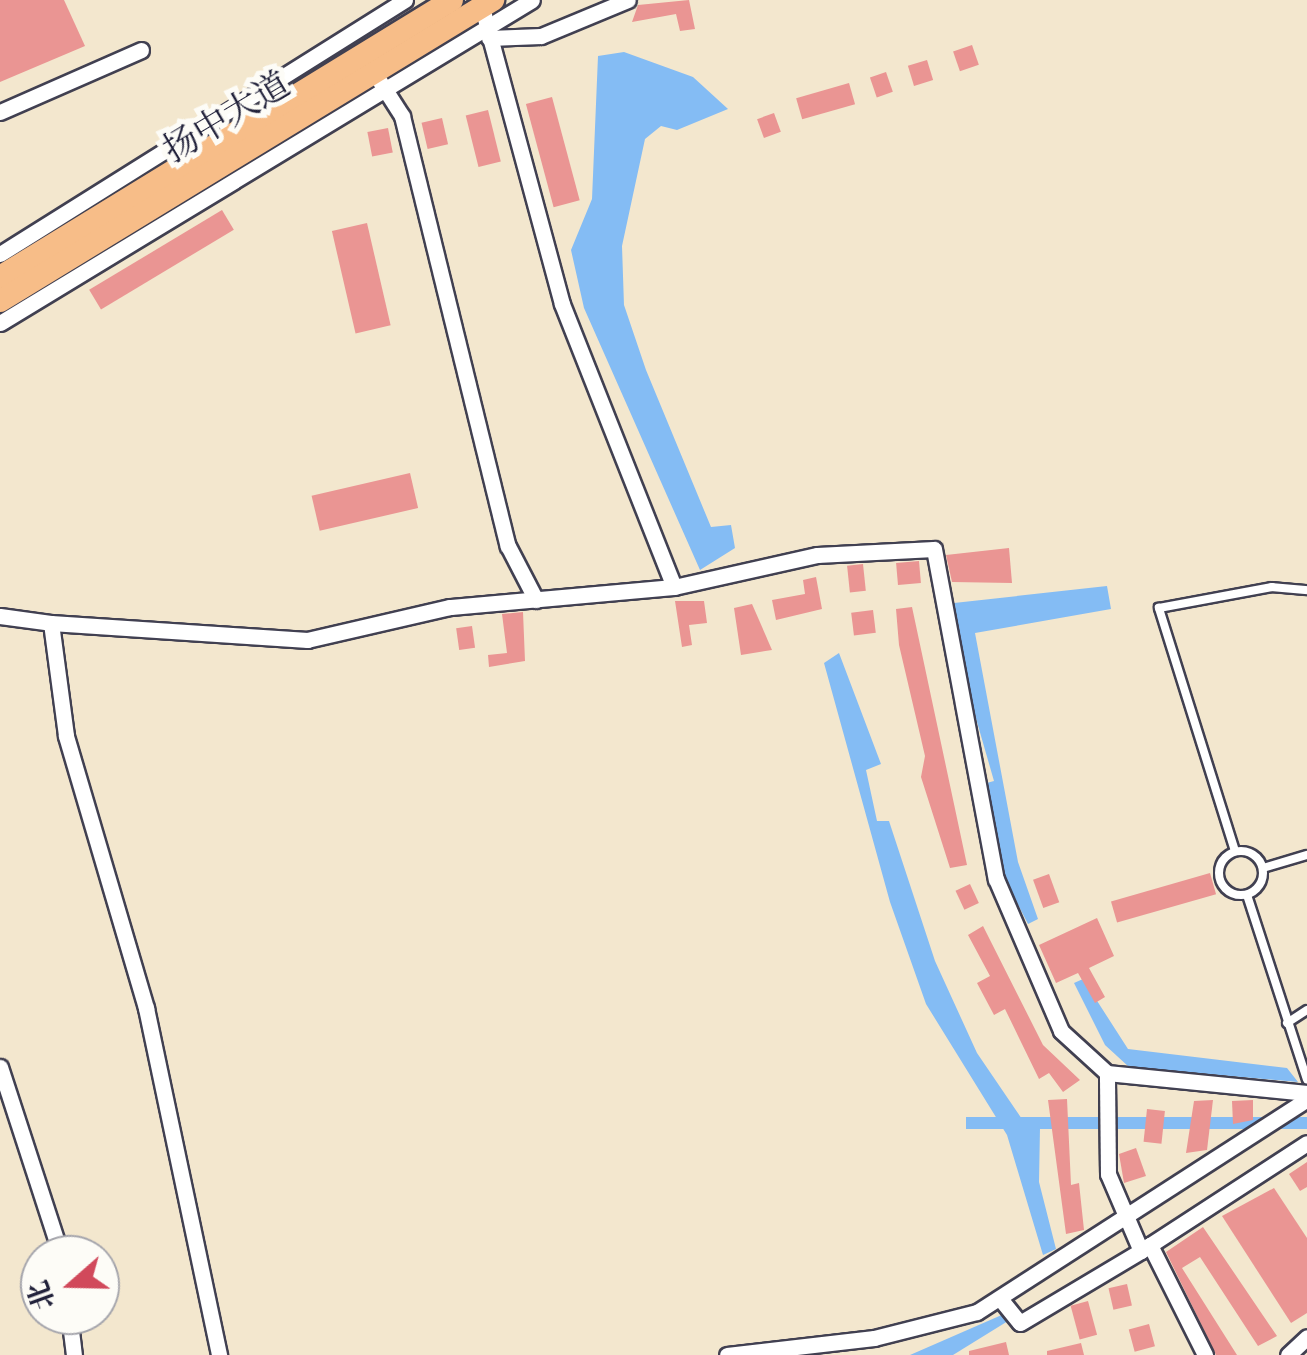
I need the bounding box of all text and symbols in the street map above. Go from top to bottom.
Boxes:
street label: 扬中大道 [157,66,299,174]
north arrow [20,1235,120,1335]
text: 北 [20,1275,67,1315]

